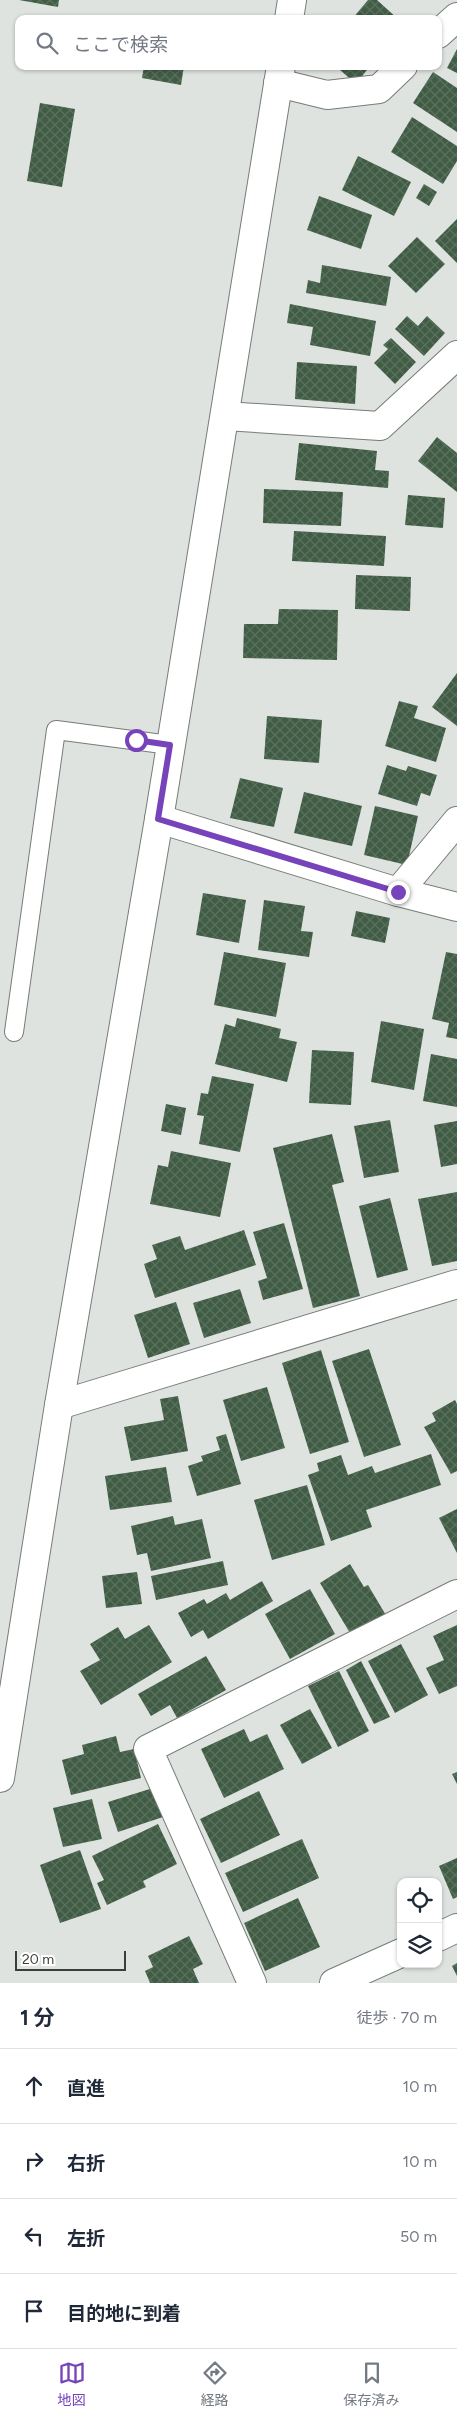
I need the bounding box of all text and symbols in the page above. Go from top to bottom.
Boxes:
search box [15,15,442,70]
icon: search [33,29,61,57]
text: ここで検索 [73,33,168,56]
route start [125,729,148,752]
route end [387,881,410,904]
map controls [397,1878,442,1968]
button: locate [397,1878,442,1923]
button: layers [397,1923,442,1968]
scale bar [15,1948,126,1971]
text: 20 m [22,1951,54,1968]
text: 1 分 [20,2005,55,2030]
text: 徒歩 · 70 m [357,2008,437,2027]
icon: ahead [20,2072,48,2100]
text: 直進 [67,2077,105,2100]
text: 10 m [403,2077,437,2096]
icon: right [20,2147,48,2175]
text: 右折 [67,2152,105,2175]
text: 10 m [403,2152,437,2171]
icon: left [20,2222,48,2250]
text: 左折 [67,2227,105,2250]
text: 50 m [400,2227,437,2246]
icon: arrive [20,2297,48,2325]
text: 目的地に到着 [67,2302,181,2325]
tab: 地図 [58,2359,86,2409]
tab: 経路 [201,2359,229,2409]
tab: 保存済み [344,2359,400,2409]

